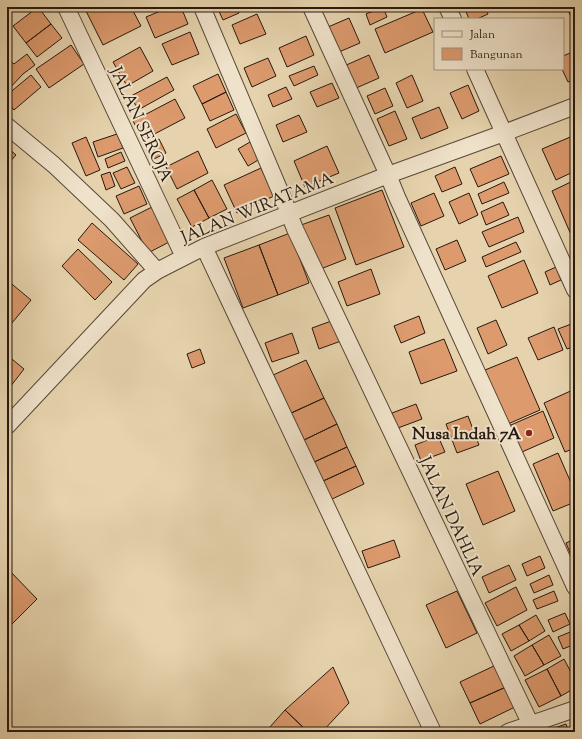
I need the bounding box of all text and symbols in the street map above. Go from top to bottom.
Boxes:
legend [434,18,564,70]
text: Jalan [469,26,495,44]
text: Bangunan [470,46,523,64]
street label: JALAN SEROJA [103,62,178,187]
street label: JALAN WIRATAMA [177,167,338,251]
place label: Nusa Indah 7A [412,423,521,447]
marker: Nusa Indah 7A [524,428,534,438]
street label: JALAN DAHLIA [412,452,489,581]

